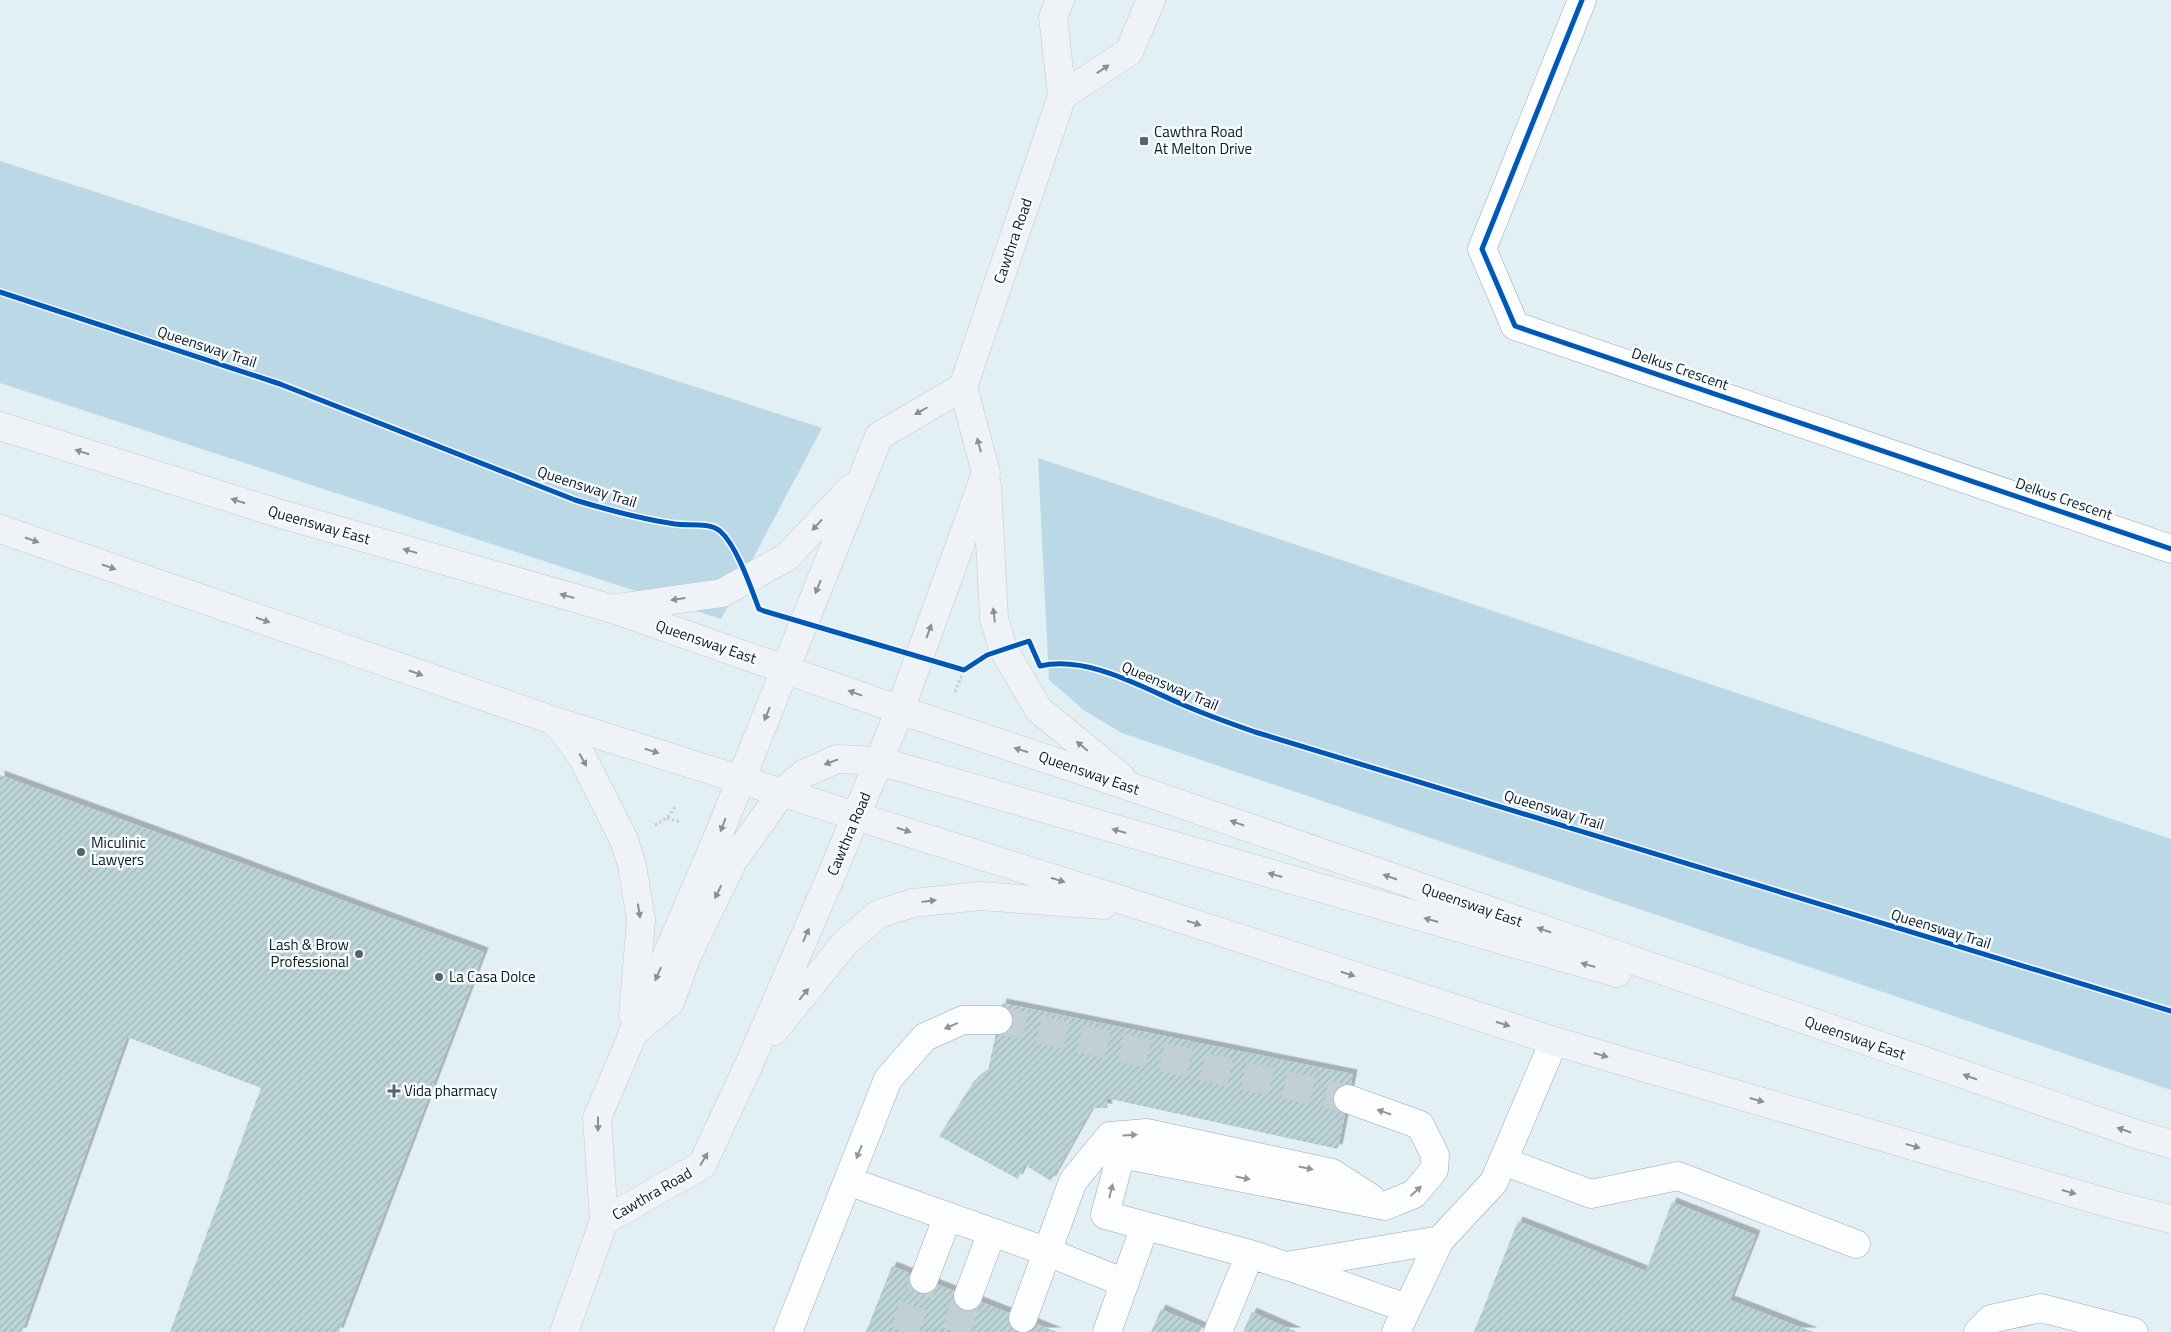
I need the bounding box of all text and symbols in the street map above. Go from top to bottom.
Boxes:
one-way arrow [1096,65,1109,74]
place label: Cawthra Road At Melton Drive [1154,120,1252,160]
marker: Cawthra Road At Melton Drive [1138,135,1150,147]
street label: Cawthra Road [987,195,1038,287]
street label: Queensway Trail [154,320,260,373]
street label: Delkus Crescent [1629,341,1732,396]
one-way arrow [914,407,928,415]
one-way arrow [975,437,983,452]
one-way arrow [75,448,90,456]
street label: Queensway Trail [534,460,640,513]
street label: Delkus Crescent [2013,471,2116,526]
one-way arrow [230,496,245,504]
street label: Queensway East [265,499,374,550]
one-way arrow [811,518,823,530]
one-way arrow [24,537,39,544]
one-way arrow [403,547,418,555]
one-way arrow [102,564,117,571]
one-way arrow [814,579,821,594]
one-way arrow [559,591,574,599]
one-way arrow [670,596,686,604]
one-way arrow [990,606,998,622]
street label: Queensway East [653,613,760,670]
one-way arrow [256,616,271,624]
one-way arrow [926,624,933,639]
street label: Queensway Trail [1118,655,1222,716]
one-way arrow [409,670,424,677]
one-way arrow [847,689,862,696]
one-way arrow [763,706,770,721]
one-way arrow [1076,740,1089,751]
street label: Queensway East [1036,744,1143,801]
one-way arrow [1013,746,1028,754]
one-way arrow [644,747,659,755]
one-way arrow [579,753,587,768]
one-way arrow [823,758,838,766]
street label: Queensway Trail [1501,783,1607,836]
street label: Cawthra Road [821,788,876,879]
one-way arrow [719,818,727,833]
one-way arrow [1229,819,1244,826]
one-way arrow [1111,826,1126,834]
one-way arrow [896,827,911,834]
place label: Miculinic Lawyers [91,831,146,871]
marker: Miculinic Lawyers [75,846,87,858]
one-way arrow [1268,871,1283,879]
one-way arrow [1383,872,1398,880]
one-way arrow [1051,876,1066,884]
street label: Queensway East [1419,876,1526,933]
one-way arrow [714,885,722,899]
one-way arrow [921,897,937,905]
street label: Queensway Trail [1888,902,1994,955]
one-way arrow [636,903,644,919]
one-way arrow [1424,916,1439,924]
one-way arrow [1186,920,1201,927]
one-way arrow [1536,926,1551,934]
one-way arrow [802,928,810,942]
place label: Lash & Brow Professional [269,933,349,973]
marker: Lash & Brow Professional [353,948,365,960]
one-way arrow [1580,961,1595,969]
place label: La Casa Dolce [449,965,536,988]
one-way arrow [654,967,662,981]
one-way arrow [1341,970,1356,978]
marker: La Casa Dolce [433,971,445,983]
one-way arrow [798,988,809,1001]
street label: Queensway East [1802,1009,1909,1066]
one-way arrow [1495,1021,1510,1028]
one-way arrow [944,1022,958,1030]
one-way arrow [1594,1051,1609,1059]
one-way arrow [1963,1073,1978,1081]
place label: Vida pharmacy [404,1079,497,1102]
marker: Vida pharmacy [388,1085,400,1097]
one-way arrow [1750,1097,1765,1105]
one-way arrow [1376,1108,1391,1116]
one-way arrow [594,1117,602,1133]
one-way arrow [2117,1125,2132,1133]
one-way arrow [1122,1130,1138,1138]
one-way arrow [1906,1142,1921,1150]
one-way arrow [855,1145,863,1160]
one-way arrow [700,1152,708,1167]
street label: Cawthra Road [608,1161,696,1226]
one-way arrow [1299,1164,1314,1172]
one-way arrow [1235,1175,1251,1183]
one-way arrow [1107,1184,1115,1199]
one-way arrow [1409,1185,1421,1197]
one-way arrow [2062,1188,2077,1196]

